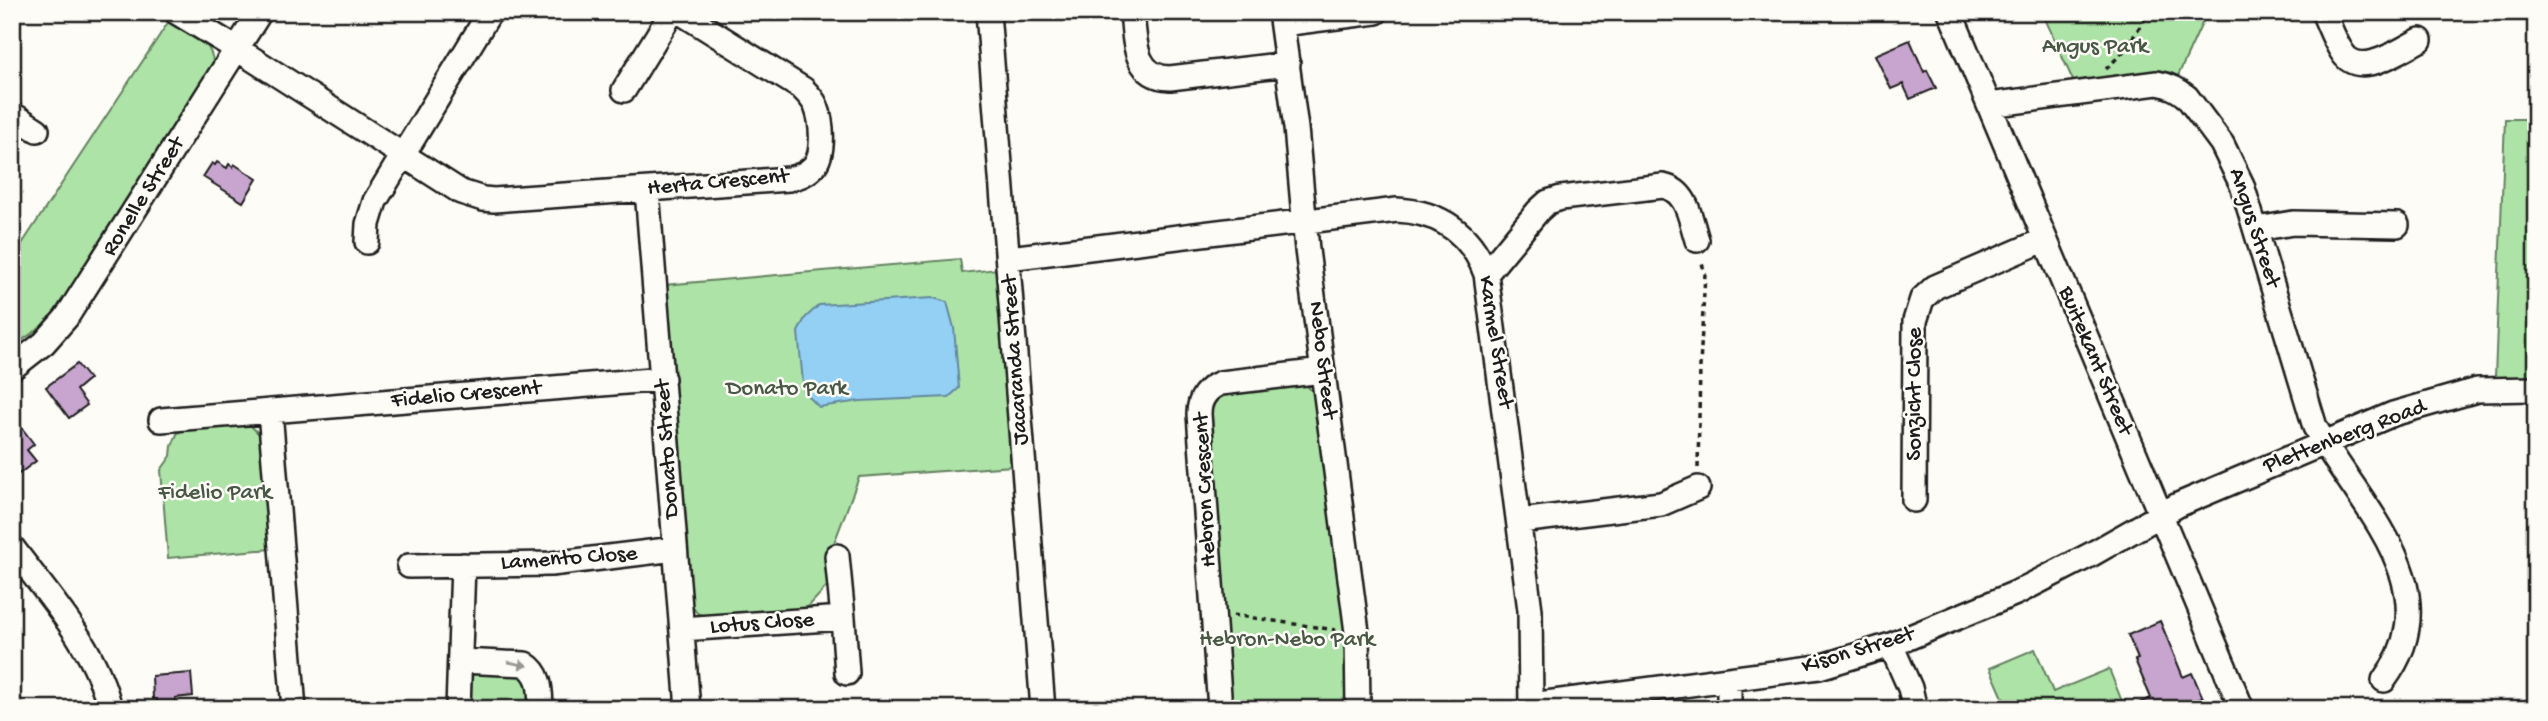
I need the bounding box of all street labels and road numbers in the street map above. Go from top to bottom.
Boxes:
street label: Ronelle Street [97,131,192,262]
street label: Herta Crescent [646,163,791,203]
street label: Angus Street [2222,165,2286,292]
street label: Jacaranda Street [996,272,1035,446]
street label: Karmel Street [1471,274,1519,412]
street label: Buitekant Street [2051,282,2139,441]
street label: Nebo Street [1301,300,1343,422]
street label: Sonzicht Close [1902,326,1929,461]
street label: Fidelio Crescent [389,375,544,415]
street label: Donato Street [650,377,686,521]
street label: Plettenberg Road [2259,393,2432,481]
street label: Hebron Crescent [1188,411,1224,568]
street label: Lamento Close [500,541,639,577]
street label: Lotus Close [709,607,816,641]
street label: Kison Street [1799,621,1919,681]

